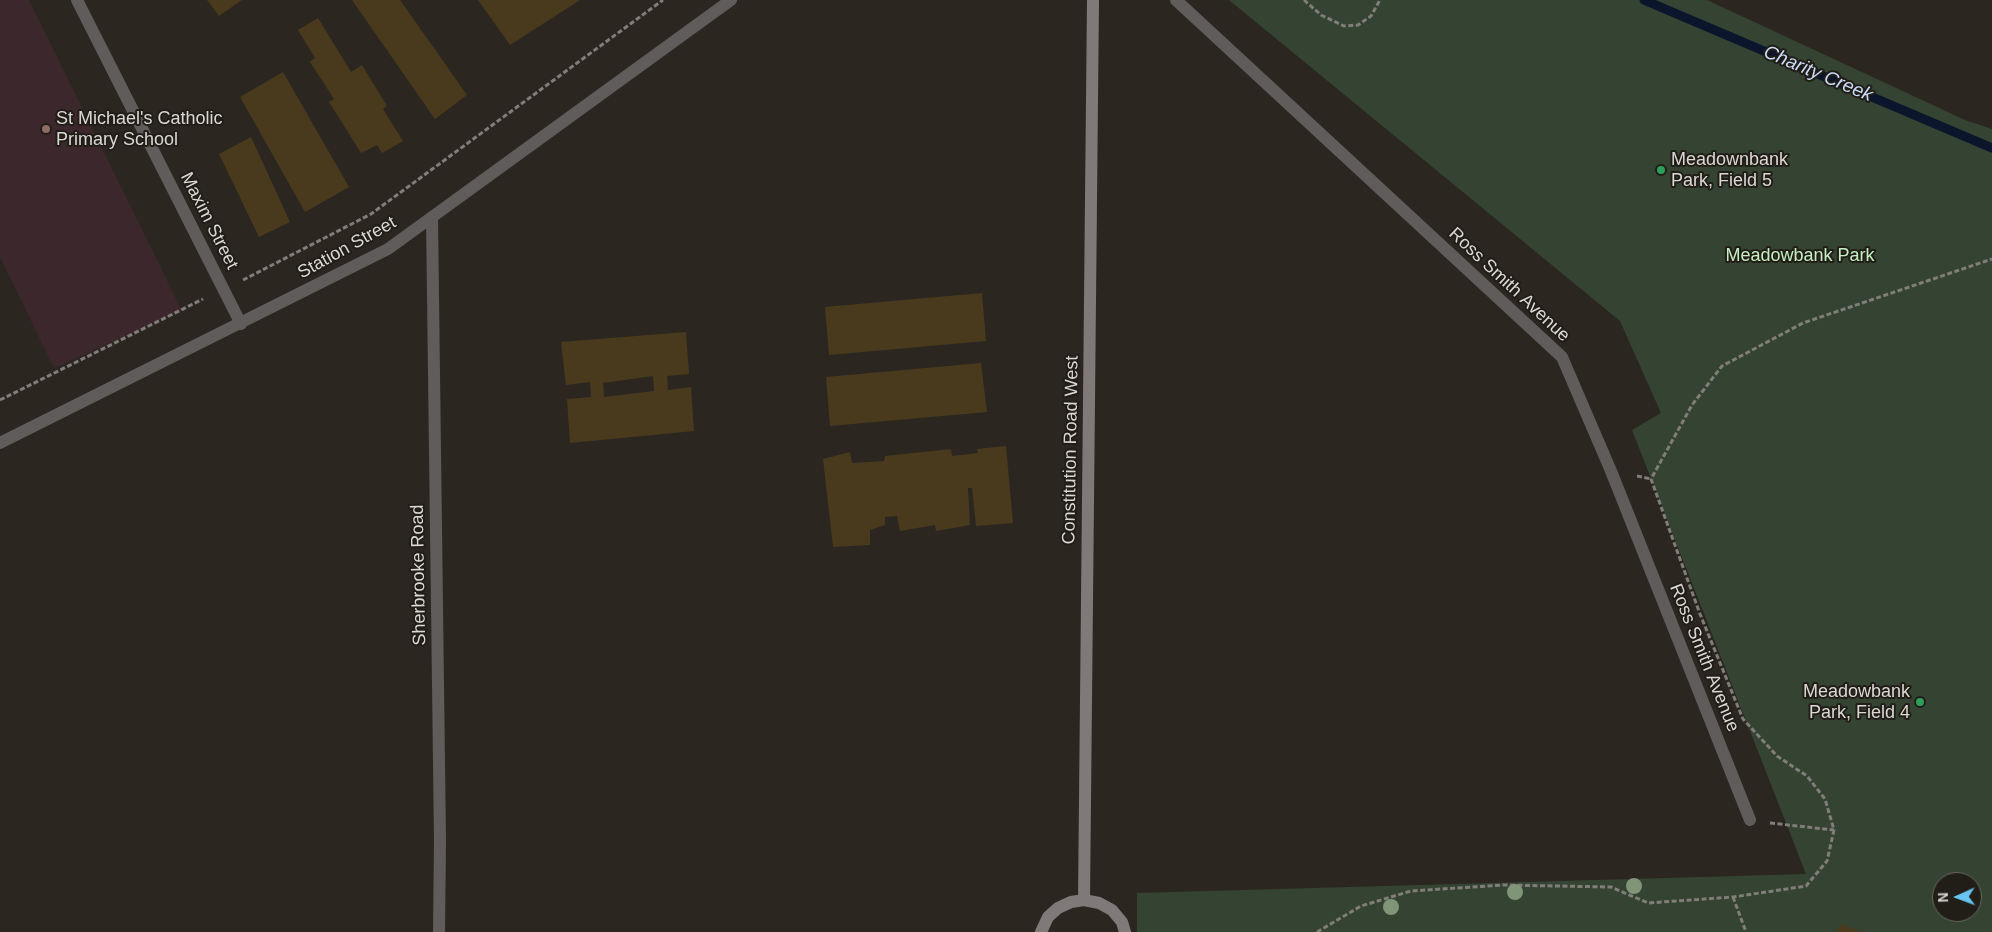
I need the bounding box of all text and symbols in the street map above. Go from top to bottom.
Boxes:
water label: Charity Creek [1760,41,1876,107]
place label: St Michael's Catholic Primary School [56,108,222,150]
marker: St Michael's Catholic Primary School [40,123,52,135]
place label: Meadownbank Park, Field 5 [1671,149,1788,192]
marker: Meadownbank Park, Field 5 [1655,164,1667,176]
street label: Maxim Street [175,169,243,273]
street label: Station Street [294,212,400,284]
street label: Ross Smith Avenue [1444,223,1574,347]
park label: Meadowbank Park [1725,245,1875,267]
street label: Constitution Road West [1059,355,1083,545]
street label: Sherbrooke Road [407,504,431,646]
street label: Ross Smith Avenue [1664,581,1744,735]
place label: Meadowbank Park, Field 4 [1803,681,1910,724]
marker: Meadowbank Park, Field 4 [1914,696,1926,708]
north arrow [1932,872,1982,922]
text: N [1935,892,1951,903]

